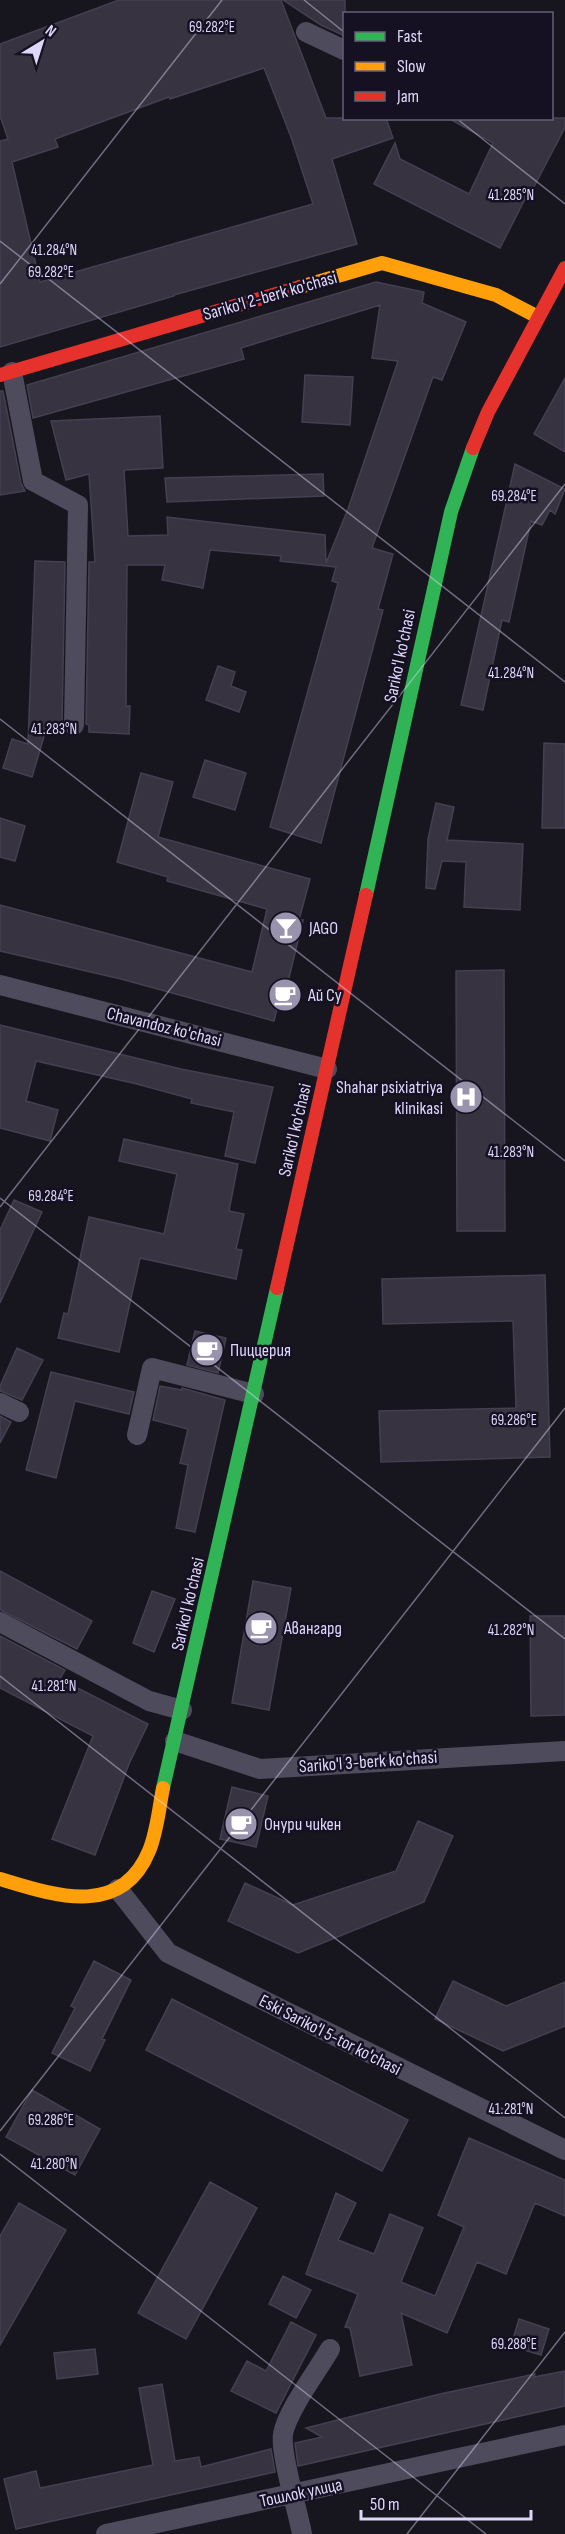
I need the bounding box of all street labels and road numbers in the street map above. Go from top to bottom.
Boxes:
street label: Sariko'l 2-berk ko'chasi [201,267,339,325]
street label: Sariko'l ko'chasi [380,607,420,705]
street label: Chavandoz ko'chasi [105,1003,223,1051]
street label: Sariko'l ko'chasi [274,1081,316,1179]
street label: Sariko'l ko'chasi [167,1555,209,1653]
street label: Sariko'l 3-berk ko'chasi [298,1747,438,1777]
street label: Eski Sariko'l 5-tor ko'chasi [256,1990,404,2080]
street label: Тошлок улица [258,2474,344,2512]

